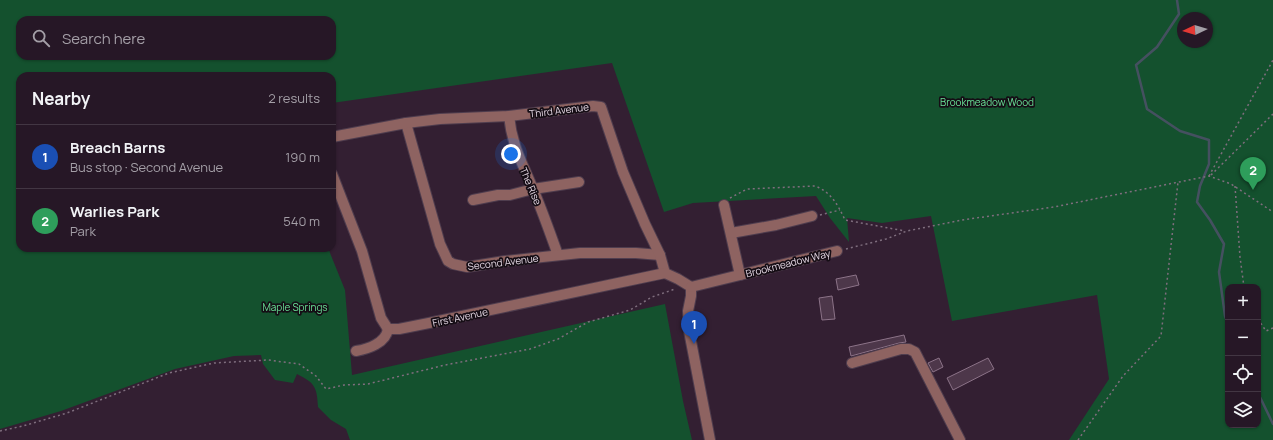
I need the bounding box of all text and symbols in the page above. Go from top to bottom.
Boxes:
north arrow [1177,12,1213,48]
search box [16,16,336,60]
icon: search [30,27,52,49]
text: Search here [62,28,145,49]
text: Nearby [32,87,90,110]
text: 2 results [268,89,320,107]
park label: Brookmeadow Wood [940,95,1034,109]
street label: Third Avenue [528,99,590,121]
text: Breach Barns [70,137,165,158]
your location [501,144,521,164]
text: 1 [42,148,48,166]
text: 190 m [285,148,320,166]
pin: 2 [1240,157,1266,190]
text: Bus stop · Second Avenue [70,158,223,176]
street label: The Rise [517,165,545,207]
text: Warlies Park [70,201,159,222]
text: 2 [41,212,49,230]
text: 540 m [283,212,320,230]
text: Park [70,222,96,240]
street label: Brookmeadow Way [744,246,833,280]
street label: Second Avenue [467,251,539,273]
map controls [1225,284,1261,428]
button: + [1225,284,1261,320]
park label: Maple Springs [262,300,328,314]
street label: First Avenue [431,304,489,330]
pin: 1 [681,311,707,344]
button: − [1225,320,1261,356]
button: locate [1225,356,1261,392]
button: layers [1225,392,1261,428]

